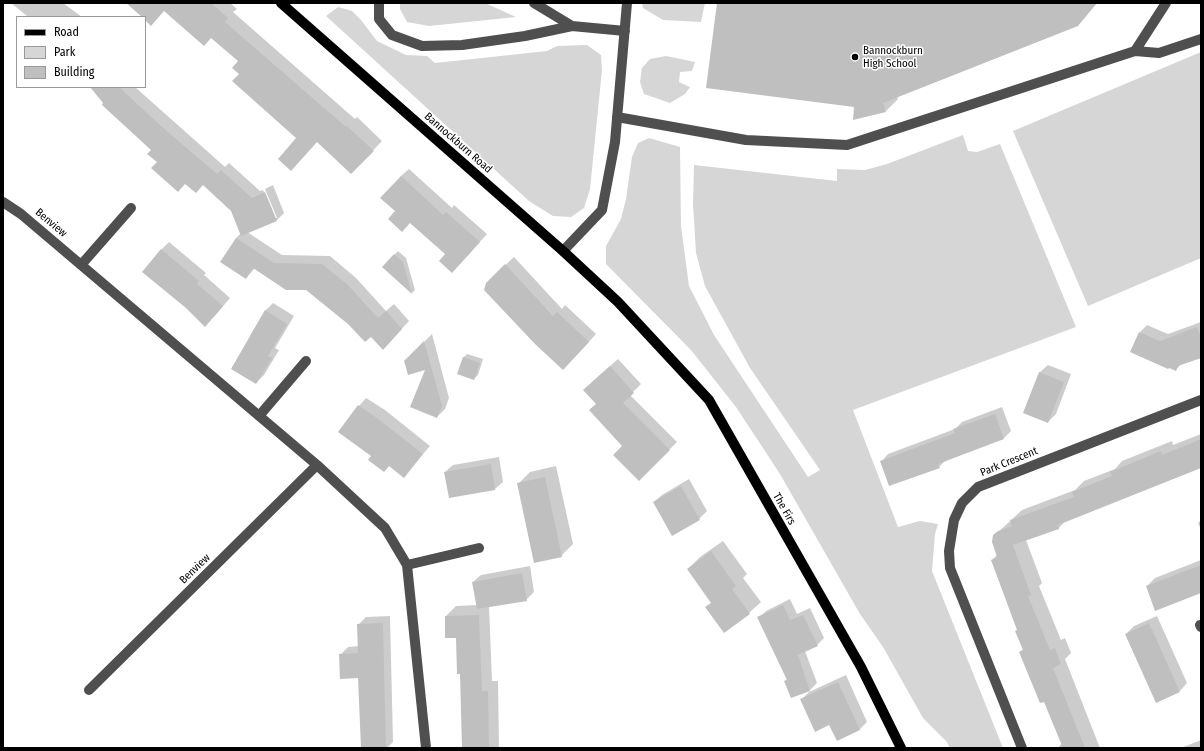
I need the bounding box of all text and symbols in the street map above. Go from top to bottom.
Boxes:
legend [16,16,146,88]
text: Road [54,25,79,39]
place label: Bannockburn High School [863,44,923,70]
text: Park [54,45,75,59]
marker: Bannockburn High School [850,52,860,62]
text: Building [54,65,94,79]
street label: Bannockburn Road [422,110,494,176]
street label: Benview [32,206,70,240]
street label: Park Crescent [978,445,1040,479]
street label: The Firs [770,491,798,527]
street label: Benview [177,551,213,587]

